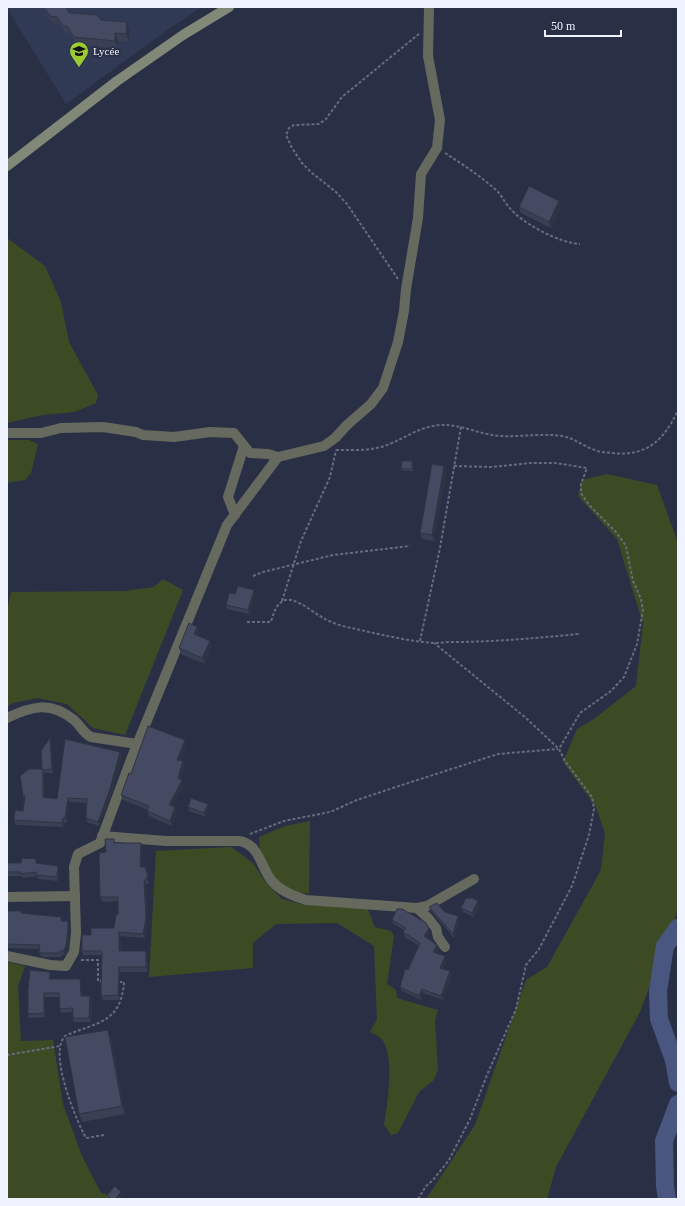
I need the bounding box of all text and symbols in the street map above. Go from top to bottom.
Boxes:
scale bar [545,12,621,38]
text: 50 m [551,19,576,33]
school or university icon: Lycée [68,40,90,68]
place label: Lycée [93,45,119,57]

